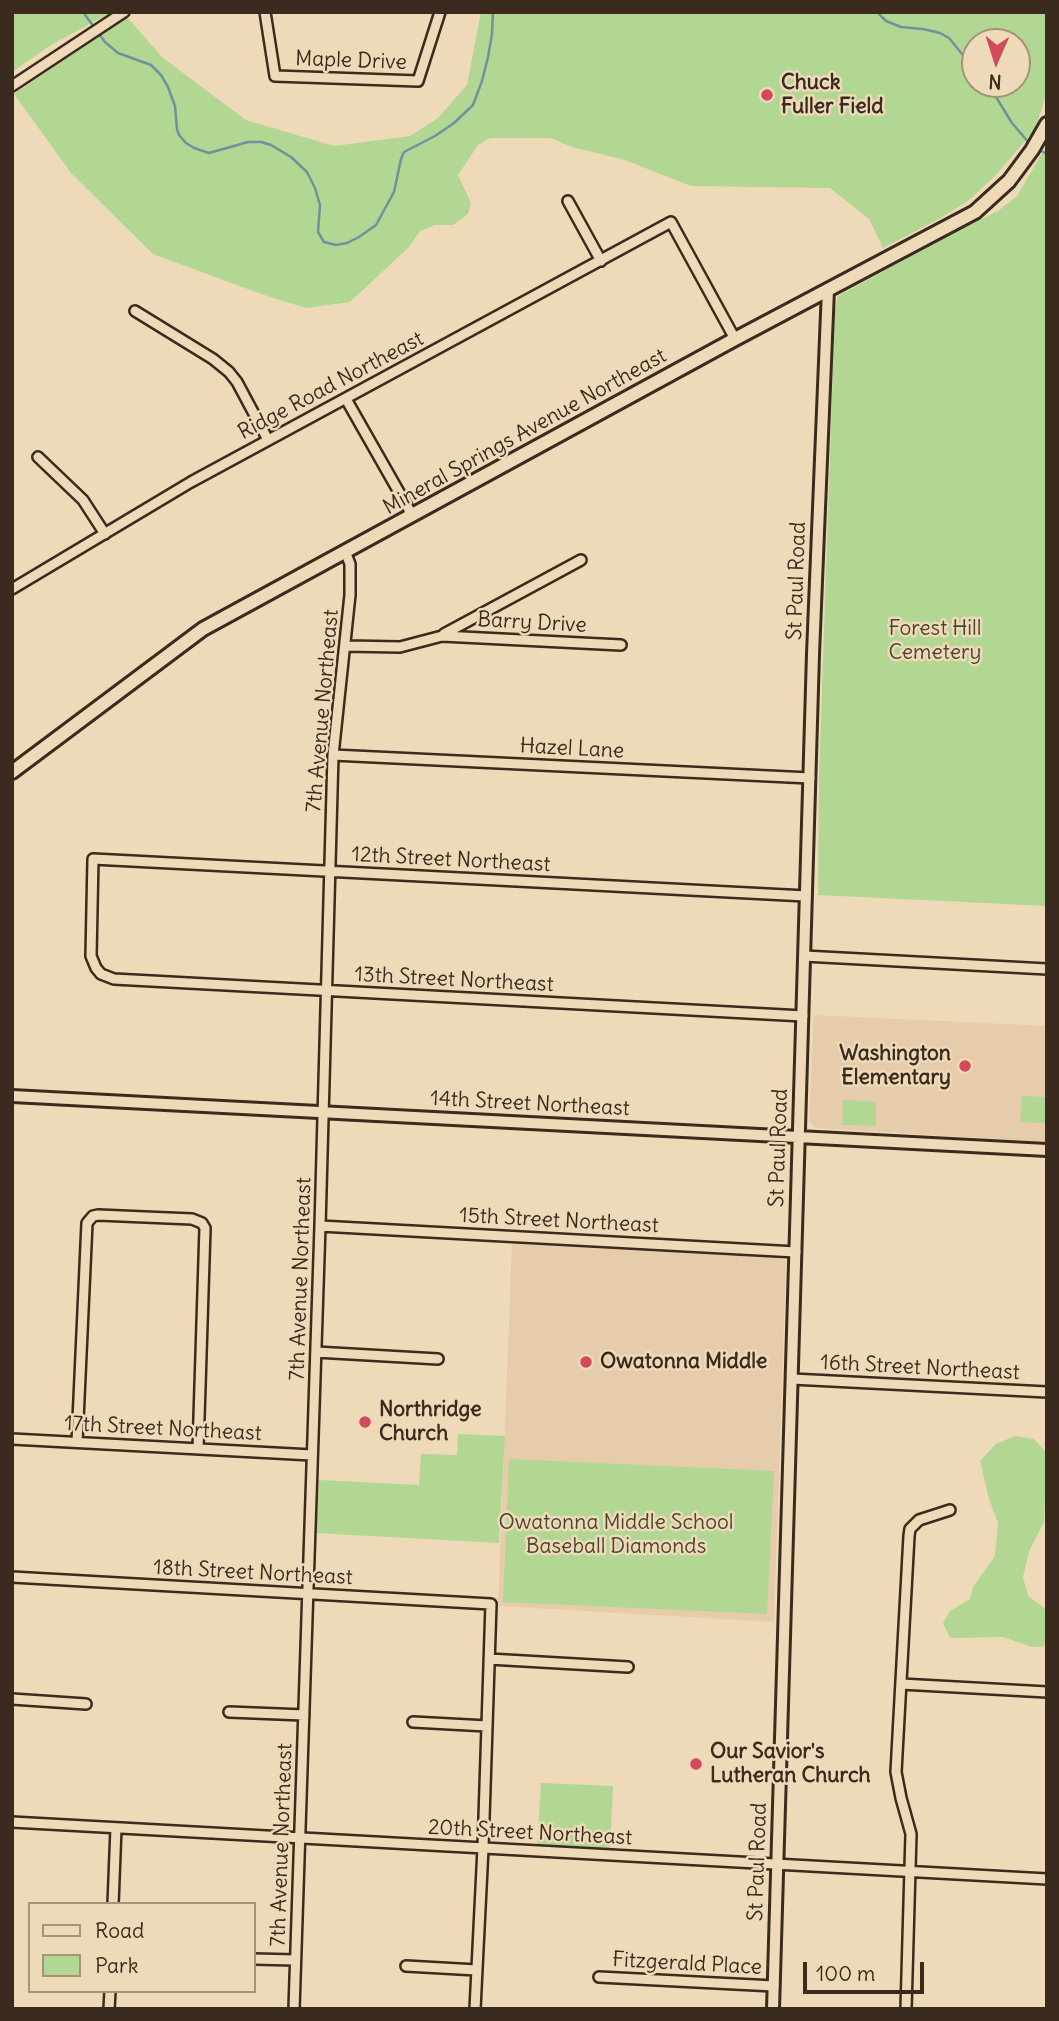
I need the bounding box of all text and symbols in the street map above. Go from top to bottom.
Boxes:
north arrow [961,28,1031,98]
street label: Maple Drive [295,46,407,76]
place label: Chuck Fuller Field [781,70,884,120]
text: N [988,70,1002,94]
marker: Chuck Fuller Field [759,87,775,103]
street label: Ridge Road Northeast [234,326,428,446]
street label: Mineral Springs Avenue Northeast [379,343,671,521]
street label: St Paul Road [782,521,812,641]
street label: 7th Avenue Northeast [302,608,344,814]
street label: Barry Drive [477,608,587,638]
park label: Forest Hill Cemetery [889,616,981,666]
street label: Hazel Lane [519,734,625,764]
street label: 12th Street Northeast [351,842,551,878]
street label: 13th Street Northeast [354,962,554,998]
place label: Washington Elementary [839,1041,951,1091]
marker: Washington Elementary [957,1058,973,1074]
street label: 14th Street Northeast [430,1086,630,1122]
street label: St Paul Road [764,1088,794,1208]
street label: 7th Avenue Northeast [285,1177,317,1381]
street label: 15th Street Northeast [459,1203,659,1239]
place label: Owatonna Middle [600,1349,767,1375]
street label: 16th Street Northeast [820,1350,1020,1386]
marker: Owatonna Middle [578,1354,594,1370]
place label: Northridge Church [379,1397,482,1447]
street label: 17th Street Northeast [64,1411,262,1447]
marker: Northridge Church [357,1414,373,1430]
park label: Owatonna Middle School Baseball Diamonds [498,1510,734,1560]
street label: 18th Street Northeast [153,1555,353,1591]
place label: Our Savior's Lutheran Church [710,1739,871,1789]
street label: 7th Avenue Northeast [266,1743,298,1947]
marker: Our Savior's Lutheran Church [688,1756,704,1772]
street label: St Paul Road [743,1802,773,1922]
street label: 20th Street Northeast [427,1815,633,1851]
legend [28,1902,256,1993]
text: Road [95,1917,144,1944]
street label: Fitzgerald Place [612,1947,762,1981]
scale bar [807,1948,928,1992]
text: Park [95,1952,138,1979]
text: 100 m [816,1960,875,1987]

